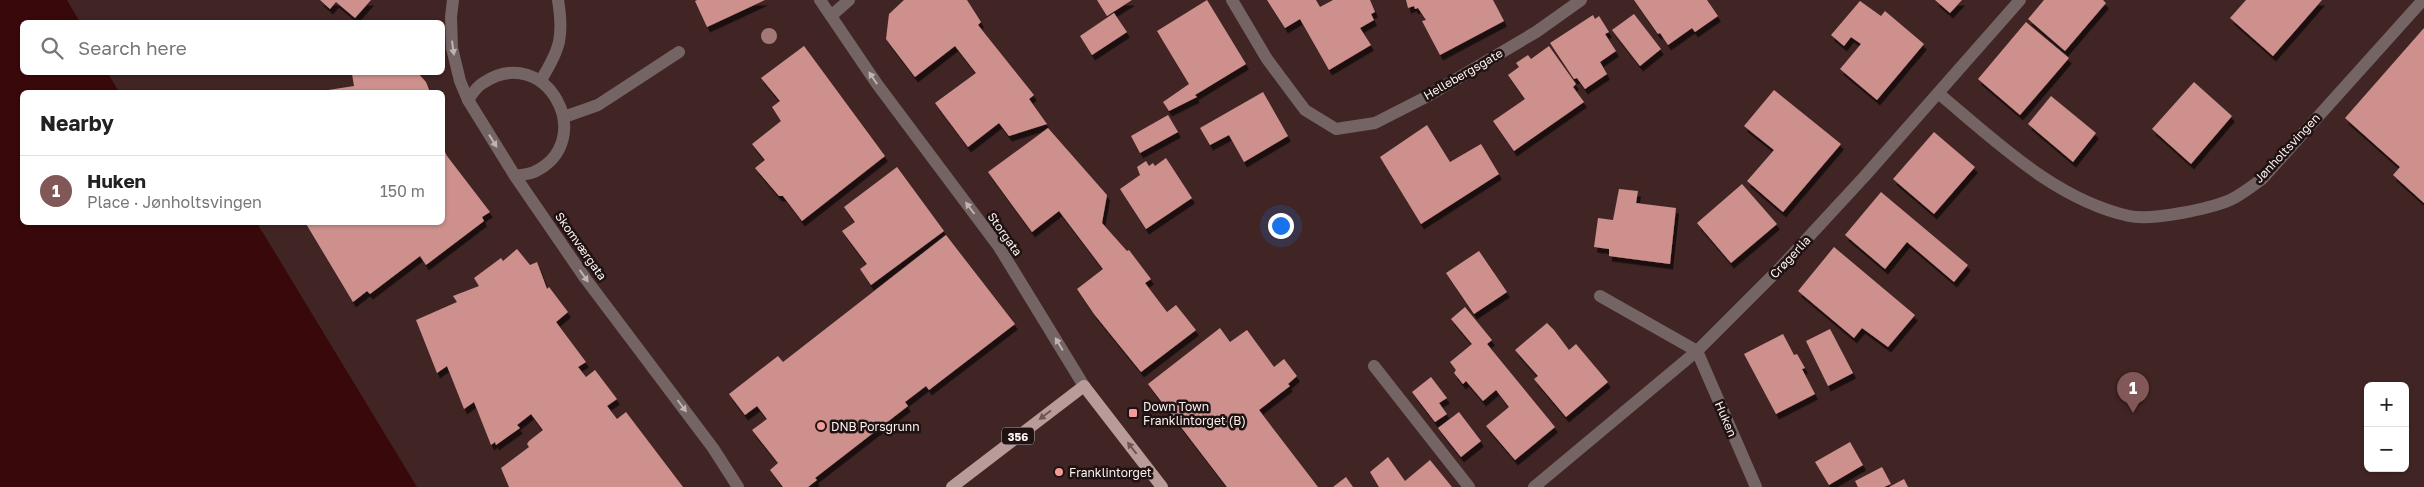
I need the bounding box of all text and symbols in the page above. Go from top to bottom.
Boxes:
search box [20,20,445,75]
icon: search [38,34,66,62]
text: Search here [78,36,187,59]
one-way arrow [449,41,457,57]
street label: Hellebergsgate [1421,45,1505,103]
one-way arrow [868,71,878,84]
text: Nearby [40,110,114,136]
street label: Jønholtsvingen [2251,110,2323,186]
one-way arrow [489,134,498,148]
text: Huken [87,169,146,192]
text: 1 [52,181,60,201]
text: 150 m [380,181,425,201]
text: Place · Jønholtsvingen [87,192,262,212]
one-way arrow [965,201,975,215]
street label: Skomværgata [552,209,610,283]
street label: Storgata [985,209,1025,259]
your location [1268,213,1294,239]
street label: Crøgerlia [1767,233,1813,281]
one-way arrow [579,269,589,283]
one-way arrow [1055,337,1064,350]
pin: 1 [2117,372,2149,413]
map controls [2364,382,2409,472]
button: + [2364,382,2409,427]
one-way arrow [676,399,687,412]
place label: Down Town Franklintorget (B) [1143,399,1246,428]
street label: Huken [1712,399,1740,439]
marker: Down Town Franklintorget (B) [1127,407,1139,419]
one-way arrow [1039,410,1052,421]
place label: DNB Porsgrunn [831,419,920,434]
marker: DNB Porsgrunn [815,420,827,432]
button: − [2364,427,2409,472]
road number: 356 [1002,428,1034,444]
one-way arrow [1127,442,1138,455]
place label: Franklintorget [1069,465,1152,480]
marker: Franklintorget [1053,466,1065,478]

